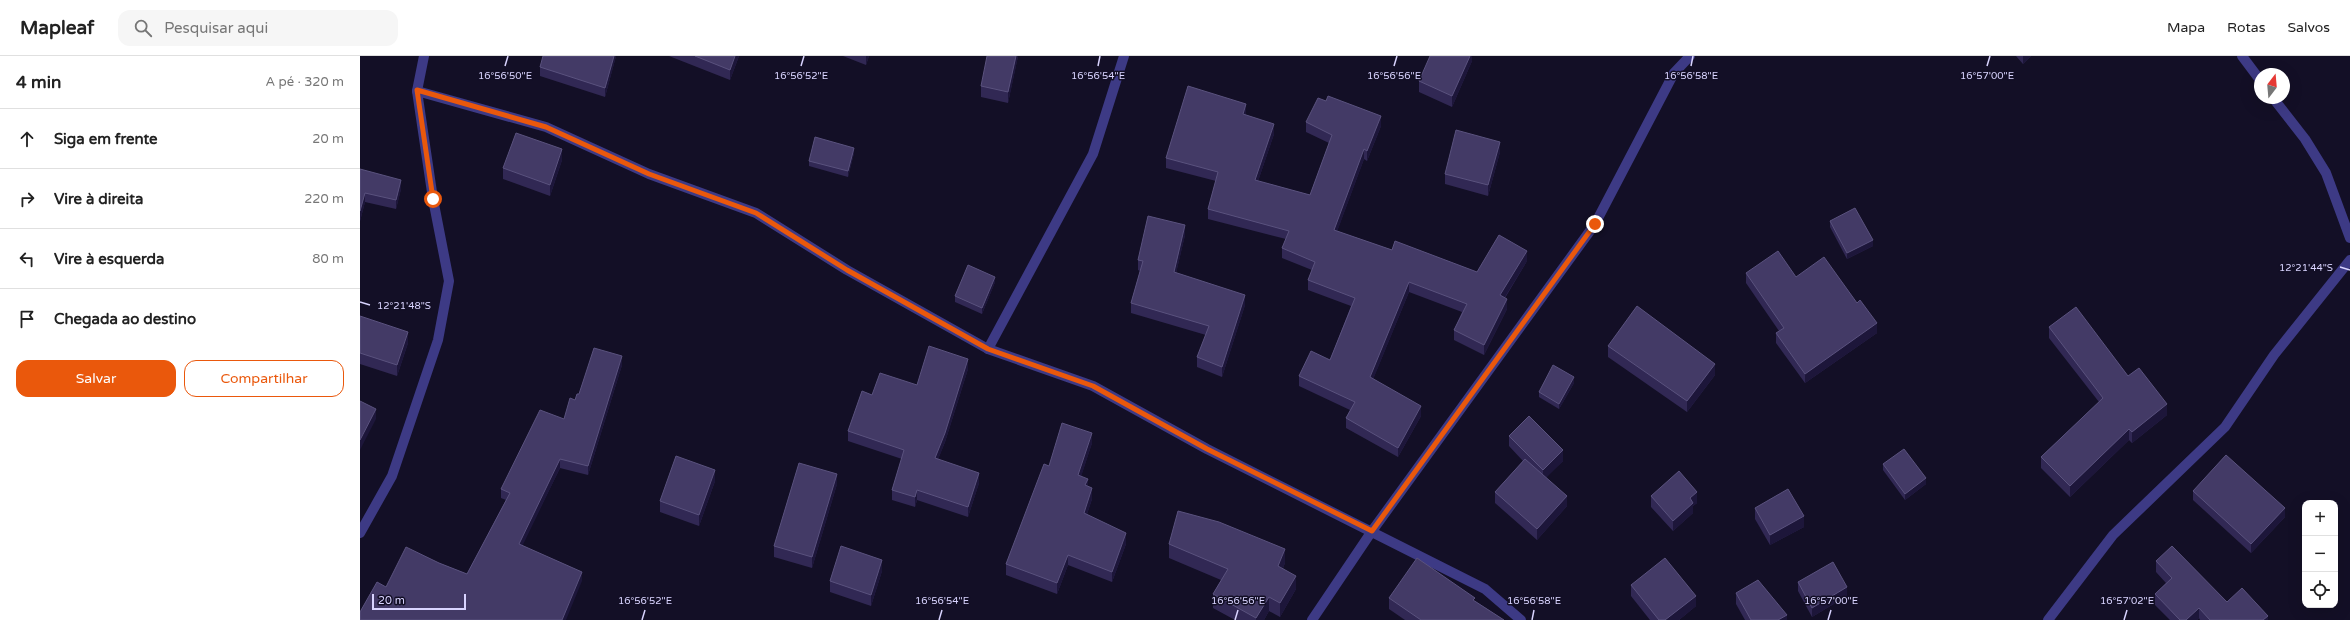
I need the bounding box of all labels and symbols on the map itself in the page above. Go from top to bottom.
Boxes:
north arrow [2254,68,2290,104]
text: 16°56'50"E [478,70,532,82]
text: 16°56'52"E [774,70,828,82]
text: 16°56'54"E [1071,70,1125,82]
text: 16°56'56"E [1367,70,1421,82]
text: 16°56'58"E [1664,70,1718,82]
text: 16°57'00"E [1960,70,2014,82]
route start [424,190,442,208]
route end [1586,215,1604,233]
text: 12°21'44"S [2279,262,2333,274]
text: 12°21'48"S [377,300,431,312]
scale bar [372,592,466,611]
text: 16°56'52"E [618,595,672,607]
text: 16°56'54"E [915,595,969,607]
text: 16°56'56"E [1211,595,1265,607]
text: 16°56'58"E [1507,595,1561,607]
text: 16°57'00"E [1804,595,1858,607]
text: 16°57'02"E [2100,595,2154,607]

